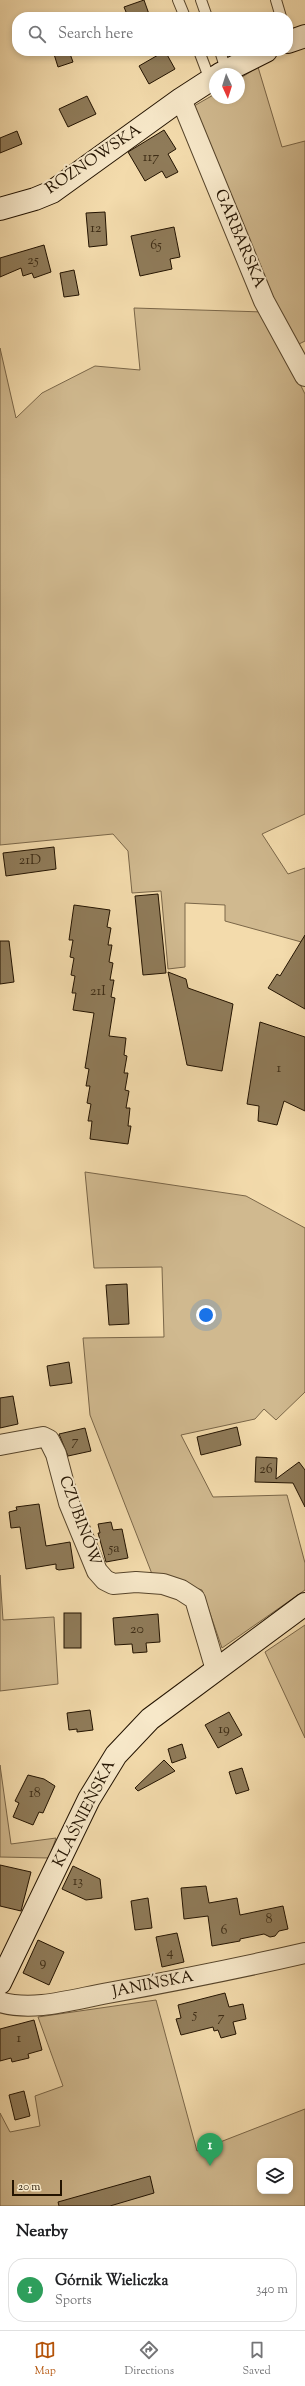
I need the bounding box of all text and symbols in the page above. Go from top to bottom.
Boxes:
search box [12,12,293,56]
icon: search [26,23,48,45]
text: Search here [58,24,133,45]
north arrow [209,68,245,104]
street label: ROŻNOWSKA [41,119,147,201]
house number: 117 [143,148,159,168]
street label: GARBARSKA [208,186,270,292]
house number: 12 [90,219,102,239]
house number: 65 [150,236,162,256]
house number: 25 [27,251,39,271]
house number: 21D [19,851,41,871]
house number: 21I [90,982,106,1002]
house number: 1 [277,1059,282,1079]
your location [196,1305,216,1325]
house number: 7 [71,1432,79,1452]
house number: 26 [259,1460,273,1480]
street label: CZUBINÓW [52,1472,107,1569]
house number: 5a [107,1539,120,1559]
house number: 20 [130,1620,144,1640]
house number: 19 [218,1720,230,1740]
street label: KLAŚNIEŃSKA [47,1756,122,1872]
house number: 18 [29,1784,41,1804]
house number: 13 [73,1872,84,1892]
house number: 8 [266,1910,273,1930]
house number: 6 [221,1921,228,1941]
house number: 4 [166,1943,174,1963]
house number: 9 [40,1953,47,1973]
street label: JANIŃSKA [109,1965,196,2004]
house number: 5 [192,2005,198,2025]
house number: 7 [217,2008,225,2028]
house number: 1 [17,2029,22,2049]
pin: 1 [197,2133,223,2166]
map controls [257,2158,293,2194]
button: layers [257,2158,293,2194]
scale bar [12,2178,62,2197]
text: 20 m [18,2179,40,2195]
text: Nearby [16,2220,68,2244]
text: Górnik Wieliczka [55,2271,168,2292]
text: 1 [28,2281,32,2299]
text: 340 m [256,2281,288,2299]
text: Sports [55,2292,92,2310]
tab: Map [34,2339,56,2379]
tab: Directions [125,2339,174,2379]
tab: Saved [243,2339,271,2379]

